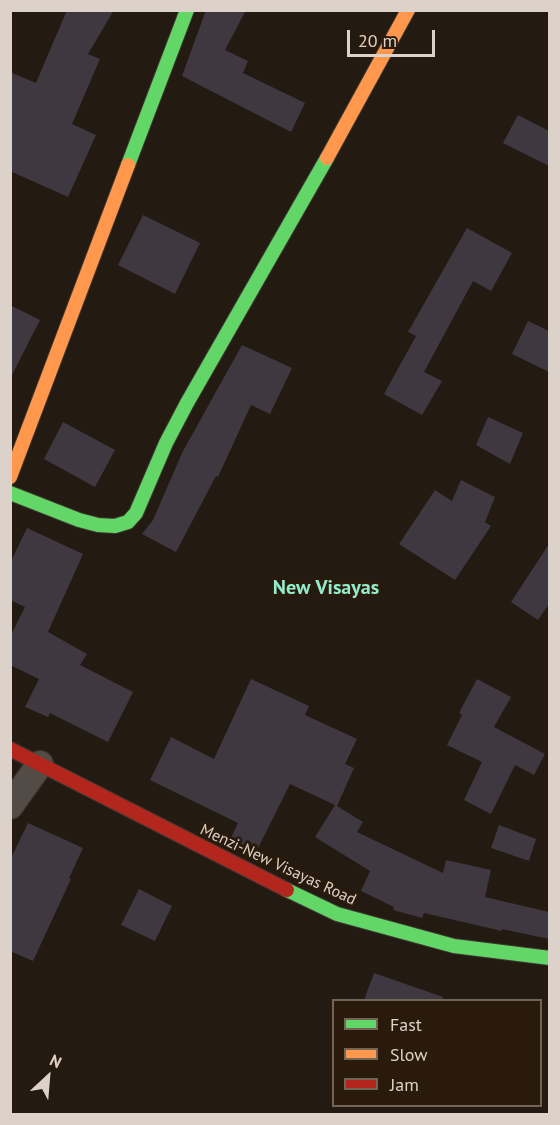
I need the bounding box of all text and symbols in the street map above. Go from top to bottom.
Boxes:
scale bar [350,18,438,56]
text: 20 m [358,29,397,52]
district label: New Visayas [273,576,379,600]
street label: Menzi-New Visayas Road [197,820,359,910]
legend [332,999,542,1107]
text: Fast [390,1013,422,1036]
text: Slow [390,1043,428,1066]
north arrow [18,1047,78,1107]
text: N [47,1050,65,1072]
text: Jam [390,1073,419,1096]

